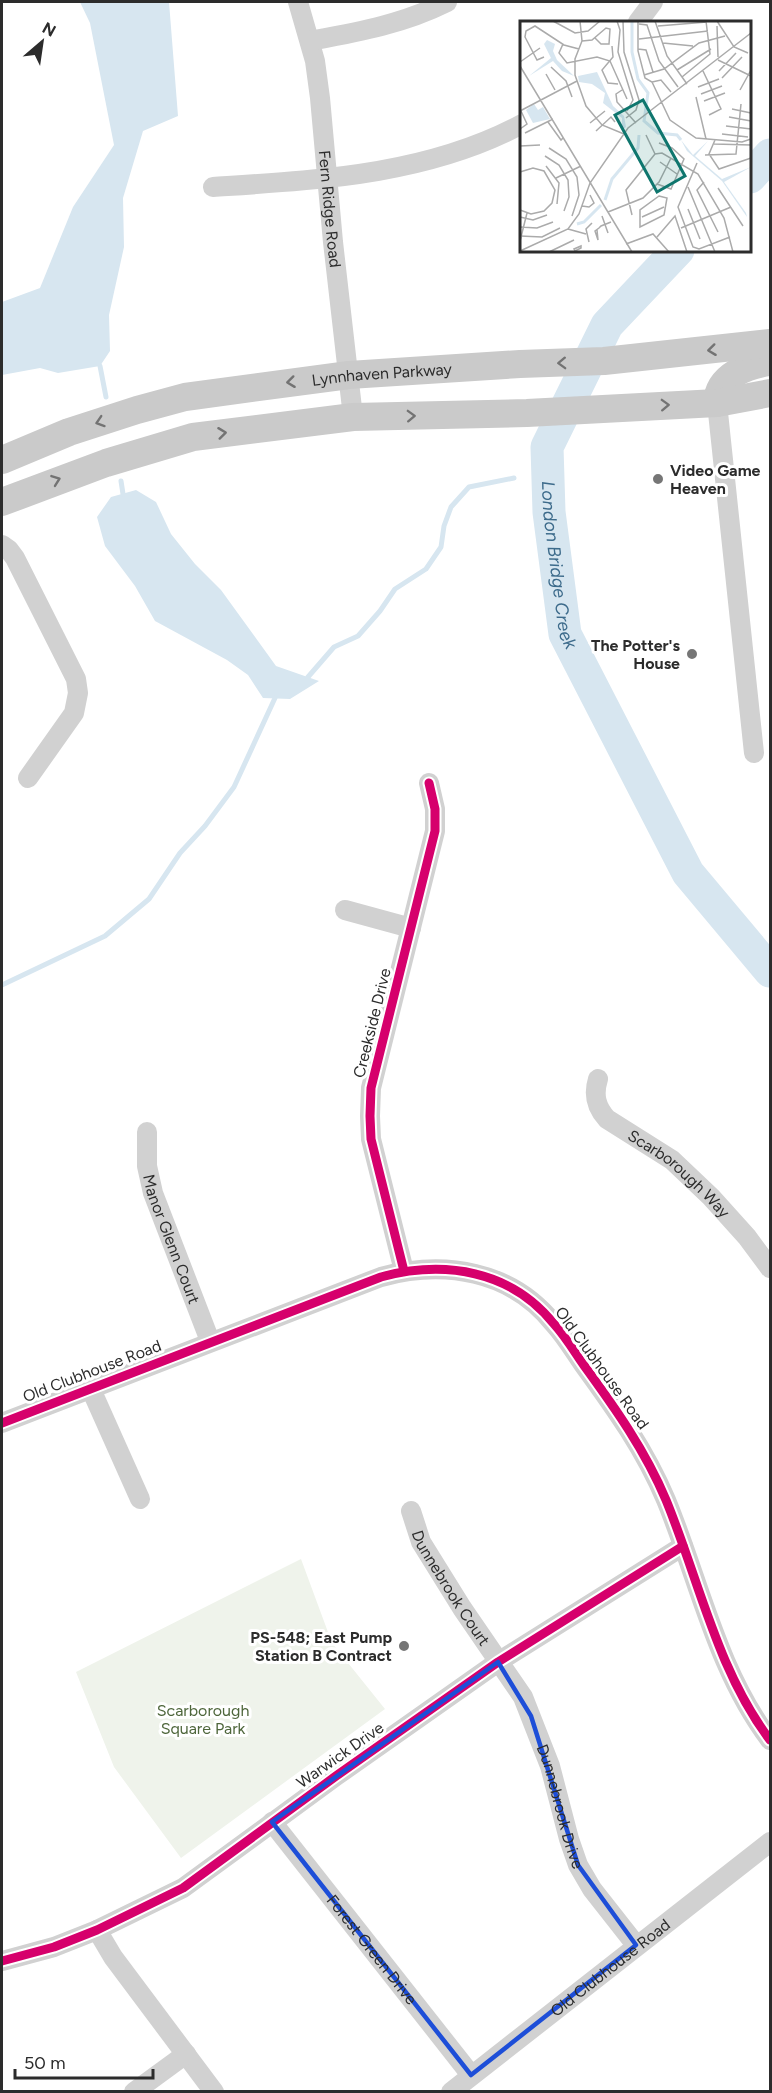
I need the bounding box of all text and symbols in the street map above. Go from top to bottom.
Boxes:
north arrow [12,12,72,72]
text: N [39,18,59,41]
inset map [520,21,751,252]
street label: Fern Ridge Road [315,149,345,268]
one-way arrow [708,343,717,356]
one-way arrow [558,356,567,369]
street label: Lynnhaven Parkway [310,359,453,389]
one-way arrow [286,376,295,388]
one-way arrow [661,399,670,411]
one-way arrow [407,409,416,422]
one-way arrow [95,415,106,427]
one-way arrow [217,428,226,440]
place label: Video Game Heaven [670,461,761,498]
marker: Video Game Heaven [651,472,665,486]
one-way arrow [50,475,61,488]
water label: London Bridge Creek [537,481,582,654]
place label: The Potter's House [591,636,681,673]
marker: The Potter's House [685,647,699,661]
street label: Creekside Drive [349,966,395,1080]
street label: Scarborough Way [625,1125,735,1222]
street label: Manor Glenn Court [140,1172,204,1306]
street label: Old Clubhouse Road [551,1303,653,1433]
street label: Old Clubhouse Road [20,1336,164,1406]
street label: Dunnebrook Court [408,1528,494,1649]
place label: PS-548; East Pump Station B Contract [250,1628,392,1665]
marker: PS-548; East Pump Station B Contract [397,1639,411,1653]
park label: Scarborough Square Park [157,1701,249,1738]
street label: Warwick Drive [293,1718,387,1792]
street label: Dunnebrook Drive [533,1741,588,1871]
street label: Forest Green Drive [323,1891,421,2008]
street label: Old Clubhouse Road [546,1915,674,2020]
scale bar [15,2042,153,2080]
text: 50 m [24,2052,66,2074]

